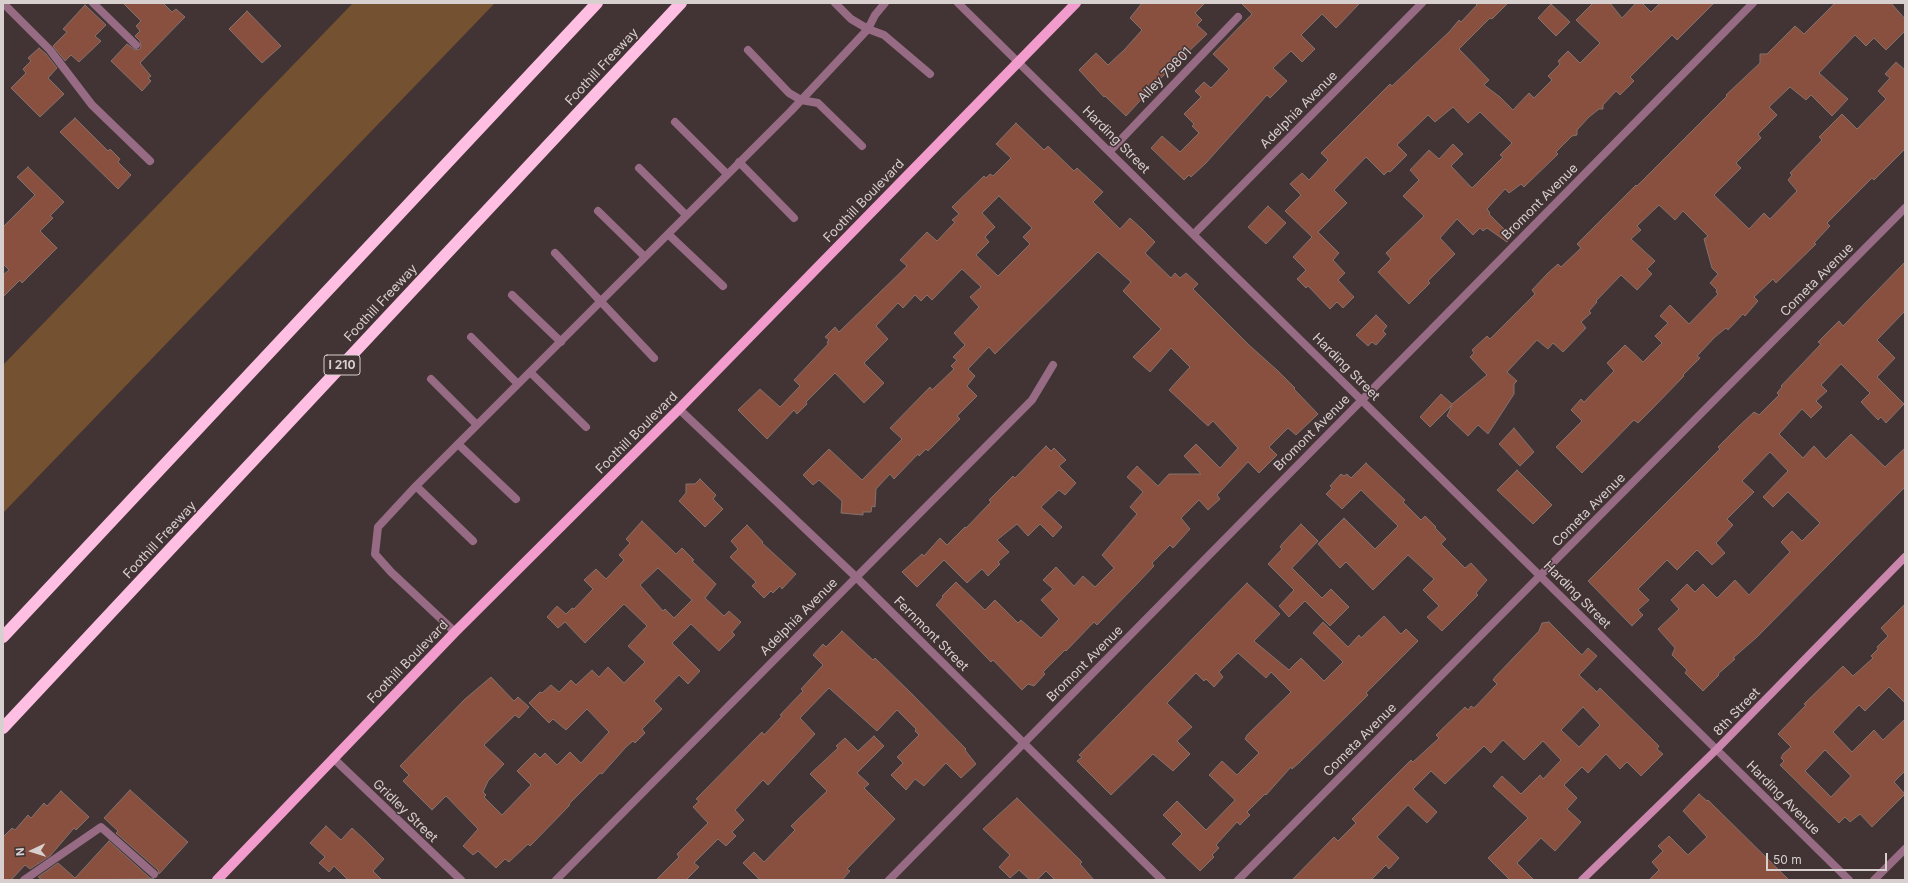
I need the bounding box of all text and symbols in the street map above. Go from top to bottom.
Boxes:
street label: Foothill Freeway [562,25,642,109]
street label: Alley 79801 [1135,44,1195,106]
street label: Adelphia Avenue [1257,68,1341,152]
street label: Harding Street [1079,103,1153,177]
street label: Foothill Boulevard [820,156,908,246]
street label: Bromont Avenue [1499,161,1581,243]
street label: Cometa Avenue [1777,240,1857,320]
street label: Foothill Freeway [341,261,421,345]
street label: Harding Street [1309,330,1383,404]
road number: I 210 [324,355,360,375]
street label: Foothill Boulevard [593,389,681,477]
street label: Bromont Avenue [1271,392,1353,474]
street label: Cometa Avenue [1549,470,1629,550]
street label: Foothill Freeway [120,498,200,582]
street label: Harding Street [1540,558,1614,632]
street label: Adelphia Avenue [757,575,841,659]
street label: Fernmont Street [890,593,972,675]
street label: Foothill Boulevard [364,617,452,707]
street label: Bromont Avenue [1044,623,1126,705]
street label: 8th Street [1710,685,1764,739]
street label: Cometa Avenue [1320,700,1400,780]
street label: Harding Avenue [1743,758,1823,838]
street label: Gridley Street [369,776,441,846]
north arrow [12,831,52,871]
scale bar [1768,845,1889,871]
text: N [13,847,27,857]
text: 50 m [1773,852,1802,867]

